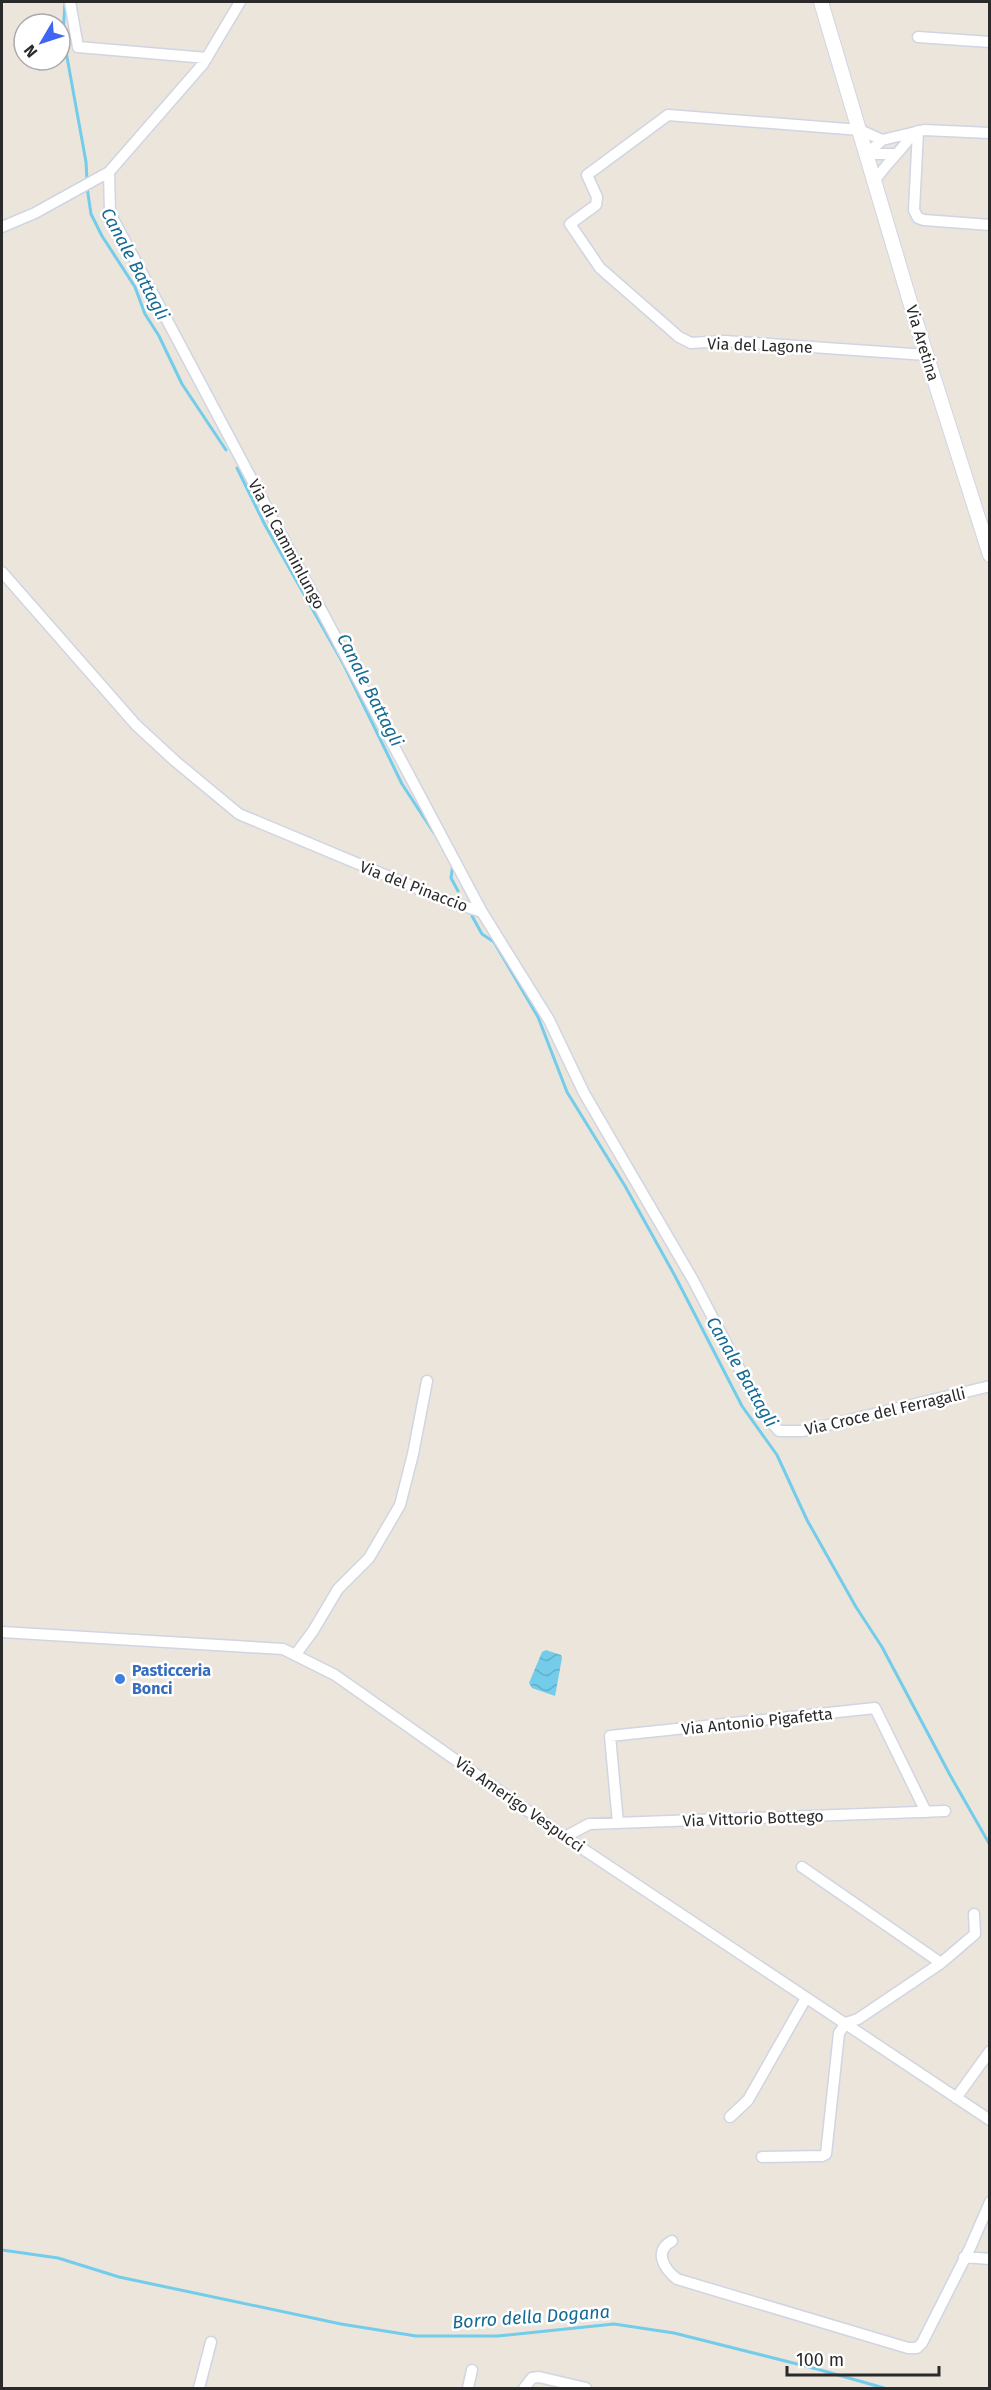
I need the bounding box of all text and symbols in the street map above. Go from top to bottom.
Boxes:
north arrow [12,12,72,72]
text: N [20,41,41,61]
water label: Canale Battagli [96,204,174,324]
street label: Via Aretina [902,303,943,383]
street label: Via del Lagone [707,334,813,357]
street label: Via di Camminlungo [244,476,329,612]
water label: Canale Battagli [332,630,408,750]
street label: Via del Pinaccio [357,857,471,916]
water label: Canale Battagli [701,1313,783,1431]
street label: Via Croce del Ferragalli [803,1384,967,1439]
place label: Pasticceria Bonci [132,1661,211,1698]
marker: Pasticceria Bonci [113,1672,127,1686]
street label: Via Antonio Pigafetta [681,1704,834,1739]
street label: Via Amerigo Vespucci [451,1753,588,1856]
street label: Via Vittorio Bottego [682,1807,824,1830]
water label: Borro della Dogana [452,2301,610,2333]
scale bar [787,2339,938,2377]
text: 100 m [796,2349,844,2371]

